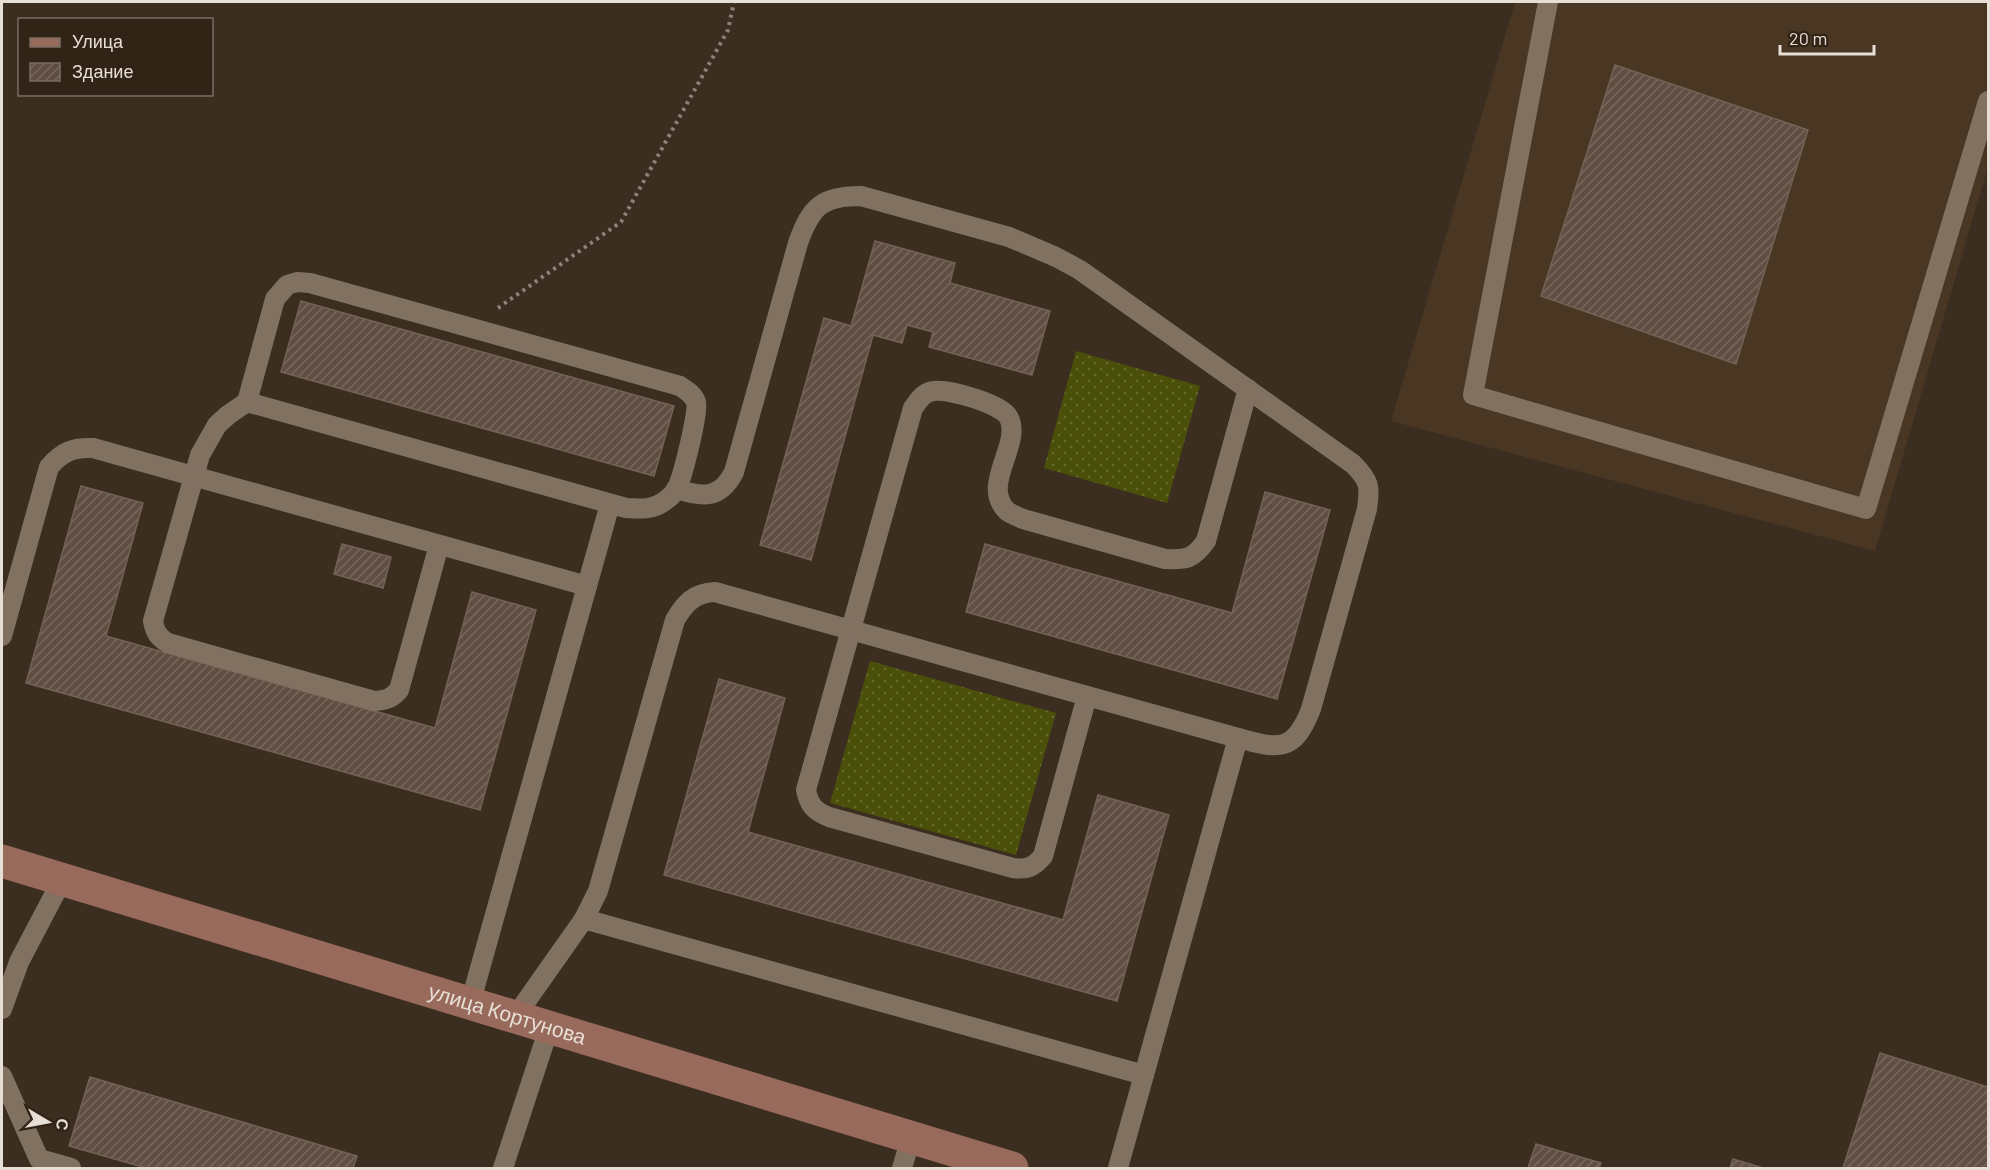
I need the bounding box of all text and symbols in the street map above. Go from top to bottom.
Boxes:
legend [18,18,213,96]
scale bar [1780,18,1874,56]
text: 20 m [1789,27,1827,49]
text: Улица [72,30,124,52]
text: Здание [72,60,133,82]
street label: улица Кортунова [426,977,590,1049]
north arrow [18,1092,78,1152]
text: С [53,1117,74,1132]

